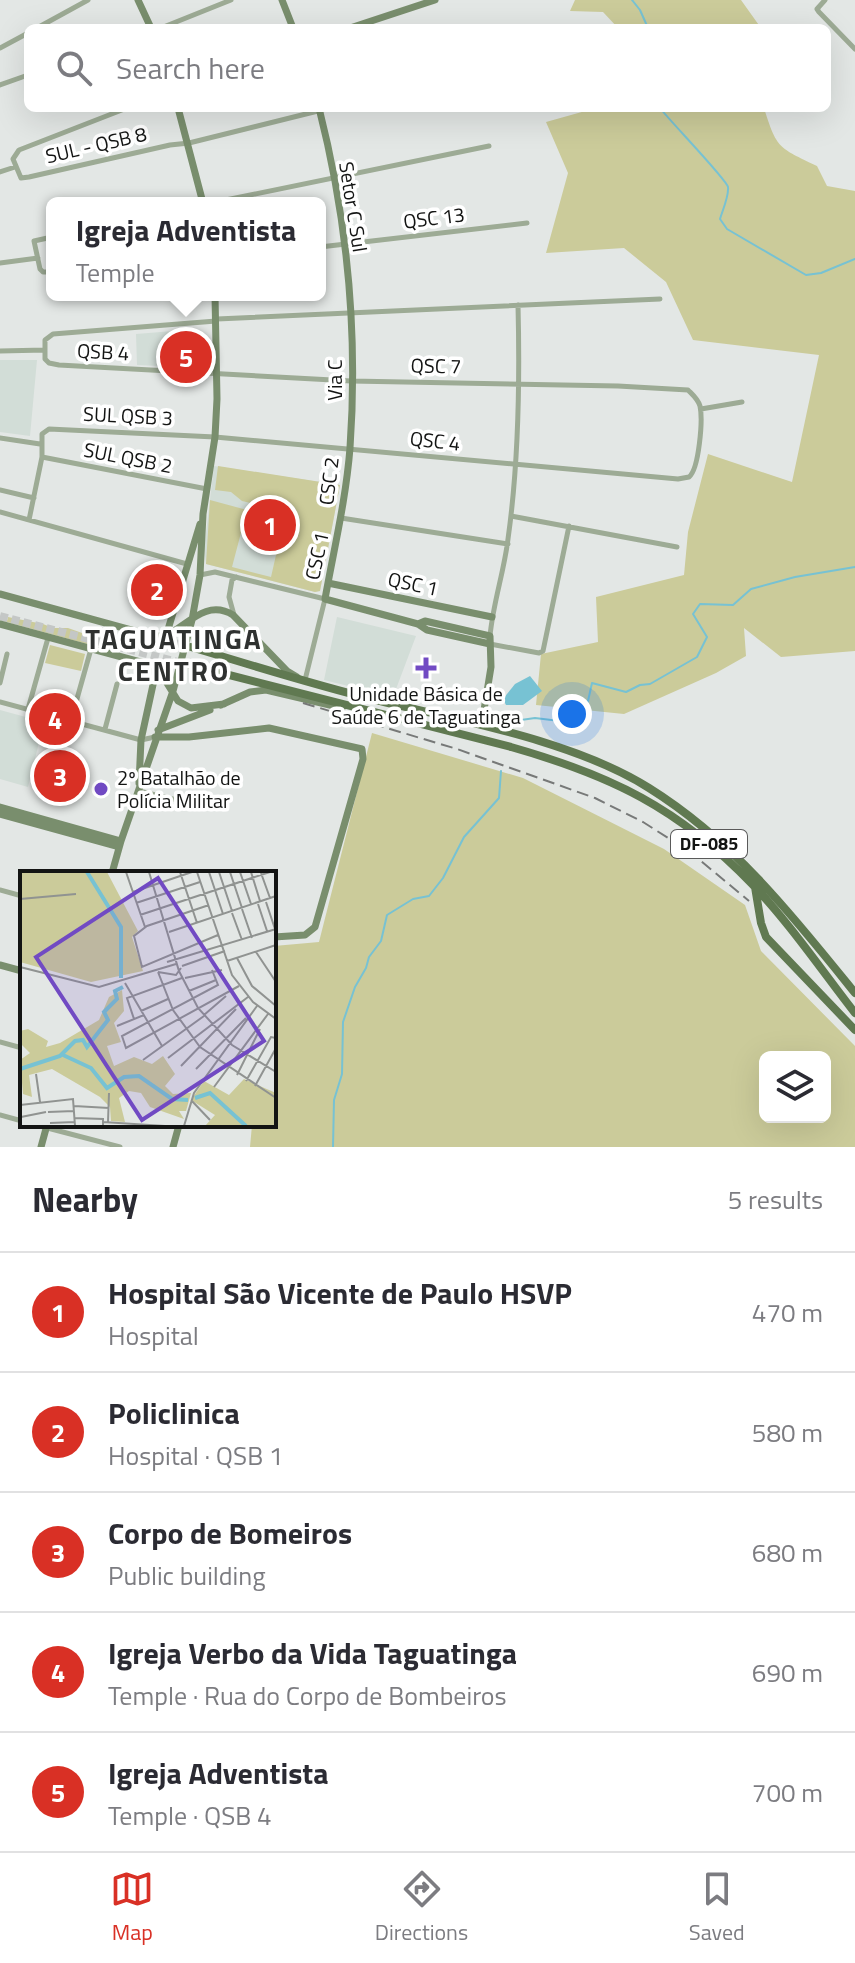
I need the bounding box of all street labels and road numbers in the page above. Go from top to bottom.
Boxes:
street label: SUL - QSB 8 [42,118,149,171]
street label: Setor C Sul [331,159,376,254]
street label: QSC 13 [401,198,466,237]
street label: QSB 4 [76,335,130,368]
street label: QSC 7 [410,350,462,381]
street label: Via C [319,359,350,401]
street label: SUL QSB 3 [82,398,174,433]
street label: QSC 4 [408,422,462,459]
street label: SUL QSB 2 [81,434,175,481]
street label: CSC 2 [310,455,347,507]
street label: CSC 1 [296,529,337,583]
street label: QSC 1 [385,563,441,604]
road number: DF-085 [671,830,747,858]

